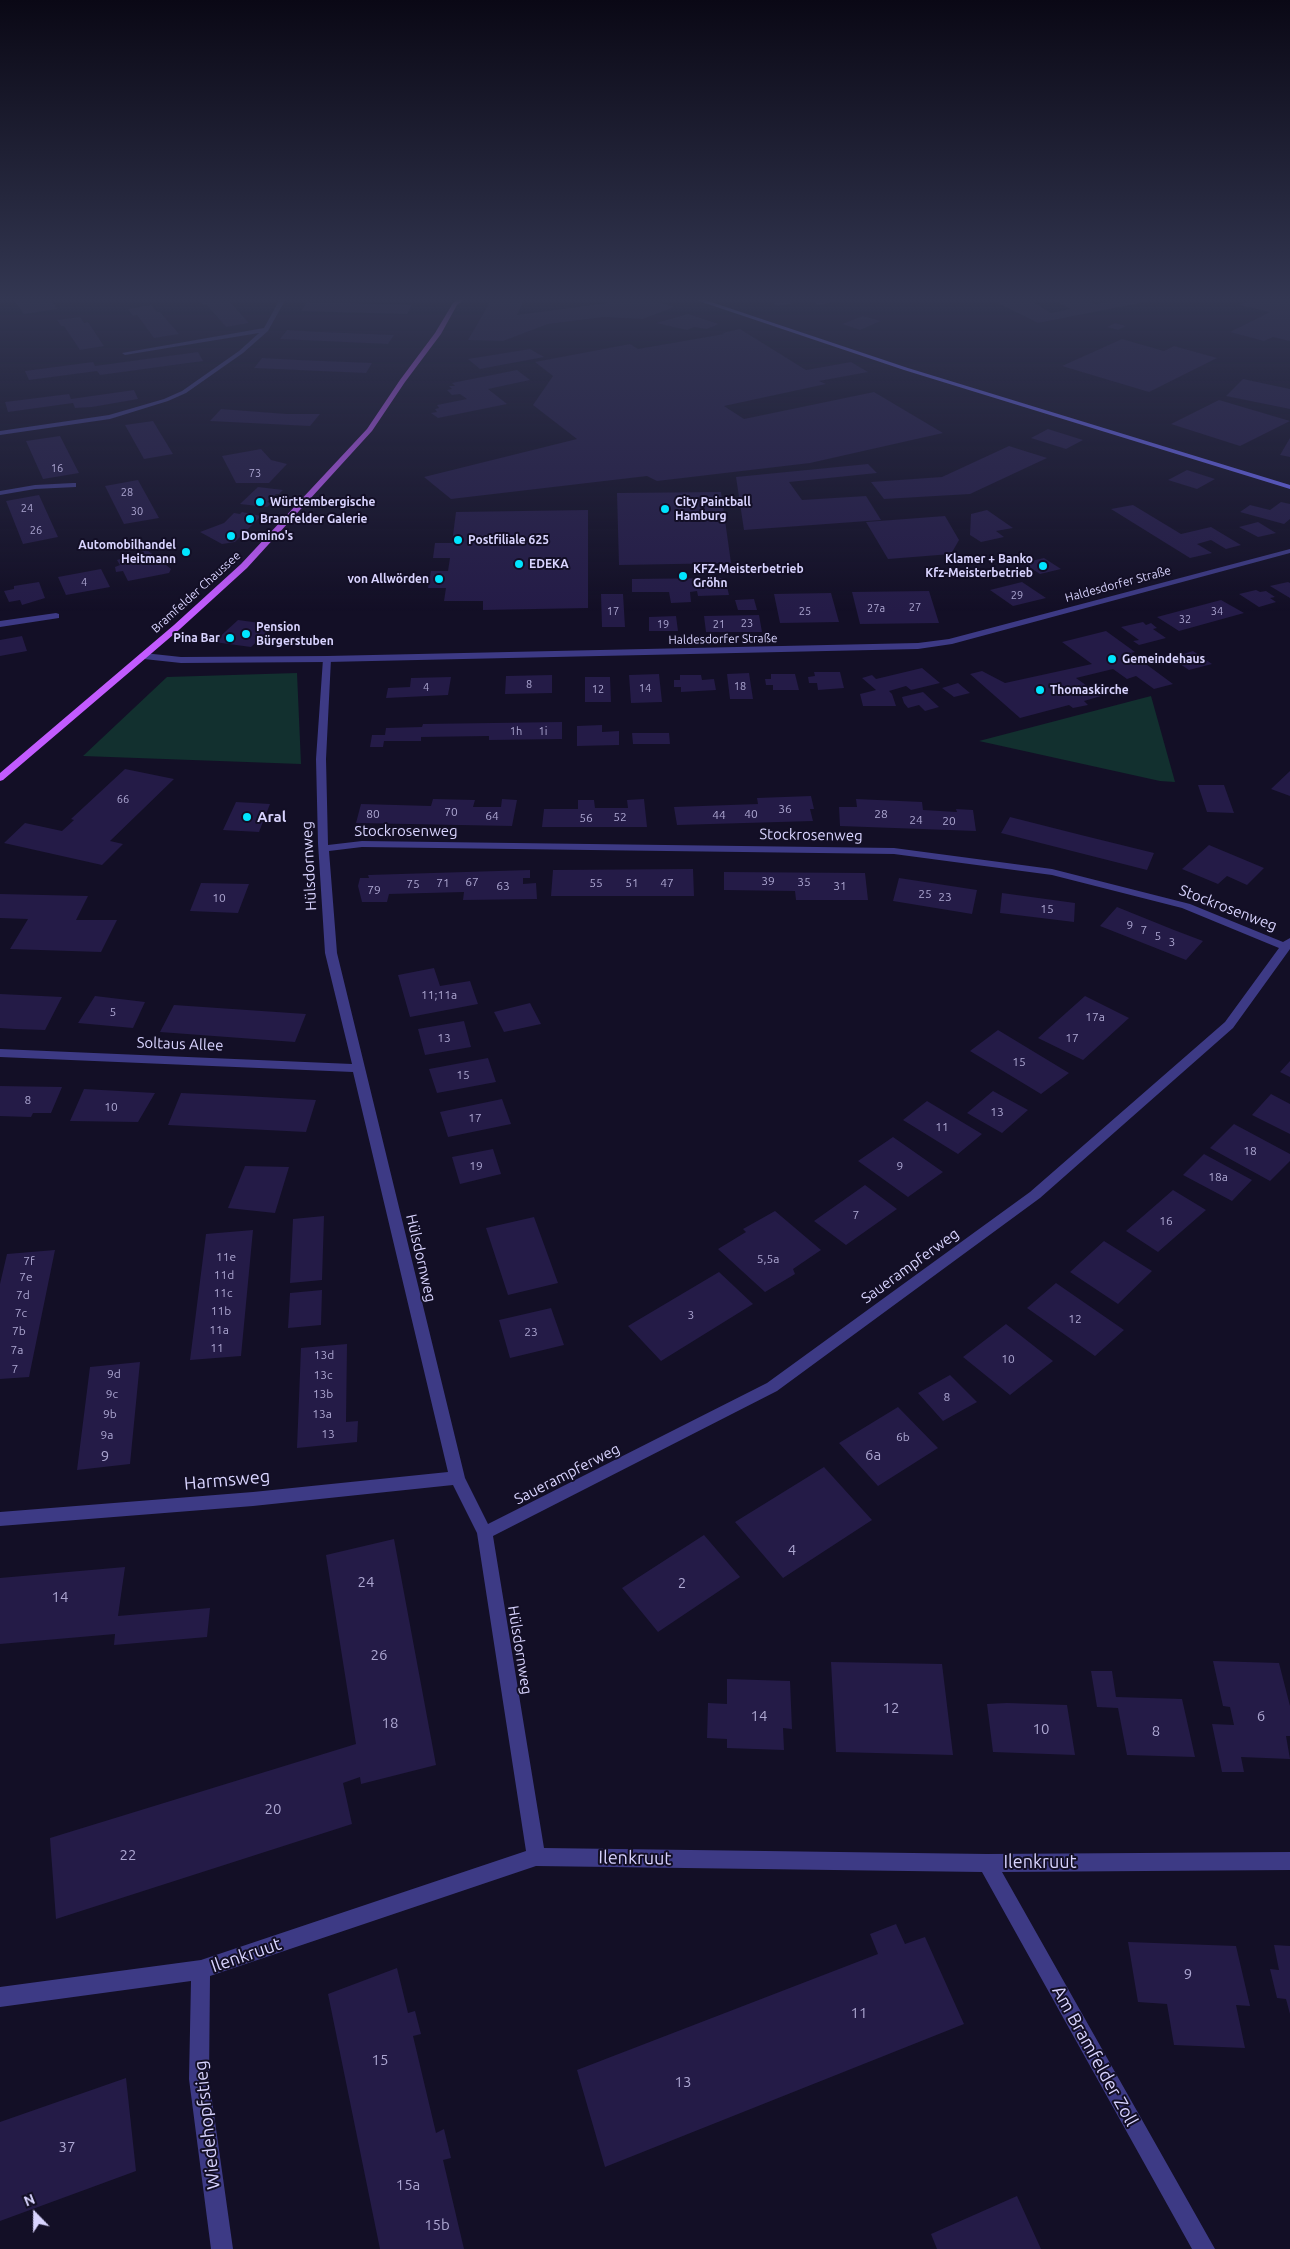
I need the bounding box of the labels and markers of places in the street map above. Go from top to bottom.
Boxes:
place label: Württembergische [270,495,375,509]
place label: City Paintball Hamburg [675,495,751,523]
marker: Württembergische [254,496,266,508]
marker: City Paintball Hamburg [659,503,671,515]
place label: Bramfelder Galerie [260,512,367,526]
marker: Bramfelder Galerie [244,513,256,525]
place label: Domino's [241,529,293,543]
marker: Domino's [225,530,237,542]
place label: Postfiliale 625 [468,533,549,547]
marker: Postfiliale 625 [452,534,464,546]
place label: Automobilhandel Heitmann [78,538,176,566]
marker: Automobilhandel Heitmann [180,546,192,558]
place label: Klamer + Banko Kfz-Meisterbetrieb [925,552,1033,580]
place label: EDEKA [529,557,569,571]
marker: EDEKA [513,558,525,570]
marker: Klamer + Banko Kfz-Meisterbetrieb [1037,560,1049,572]
place label: KFZ-Meisterbetrieb Gröhn [693,562,804,590]
marker: KFZ-Meisterbetrieb Gröhn [677,570,689,582]
place label: von Allwörden [348,572,429,586]
marker: von Allwörden [433,573,445,585]
place label: Pension Bürgerstuben [256,620,334,648]
marker: Pension Bürgerstuben [240,628,252,640]
place label: Pina Bar [173,631,220,645]
marker: Pina Bar [224,632,236,644]
place label: Gemeindehaus [1122,652,1205,666]
marker: Gemeindehaus [1106,653,1118,665]
place label: Thomaskirche [1050,683,1129,697]
marker: Thomaskirche [1034,684,1046,696]
place label: Aral [257,808,286,826]
marker: Aral [241,811,253,823]

